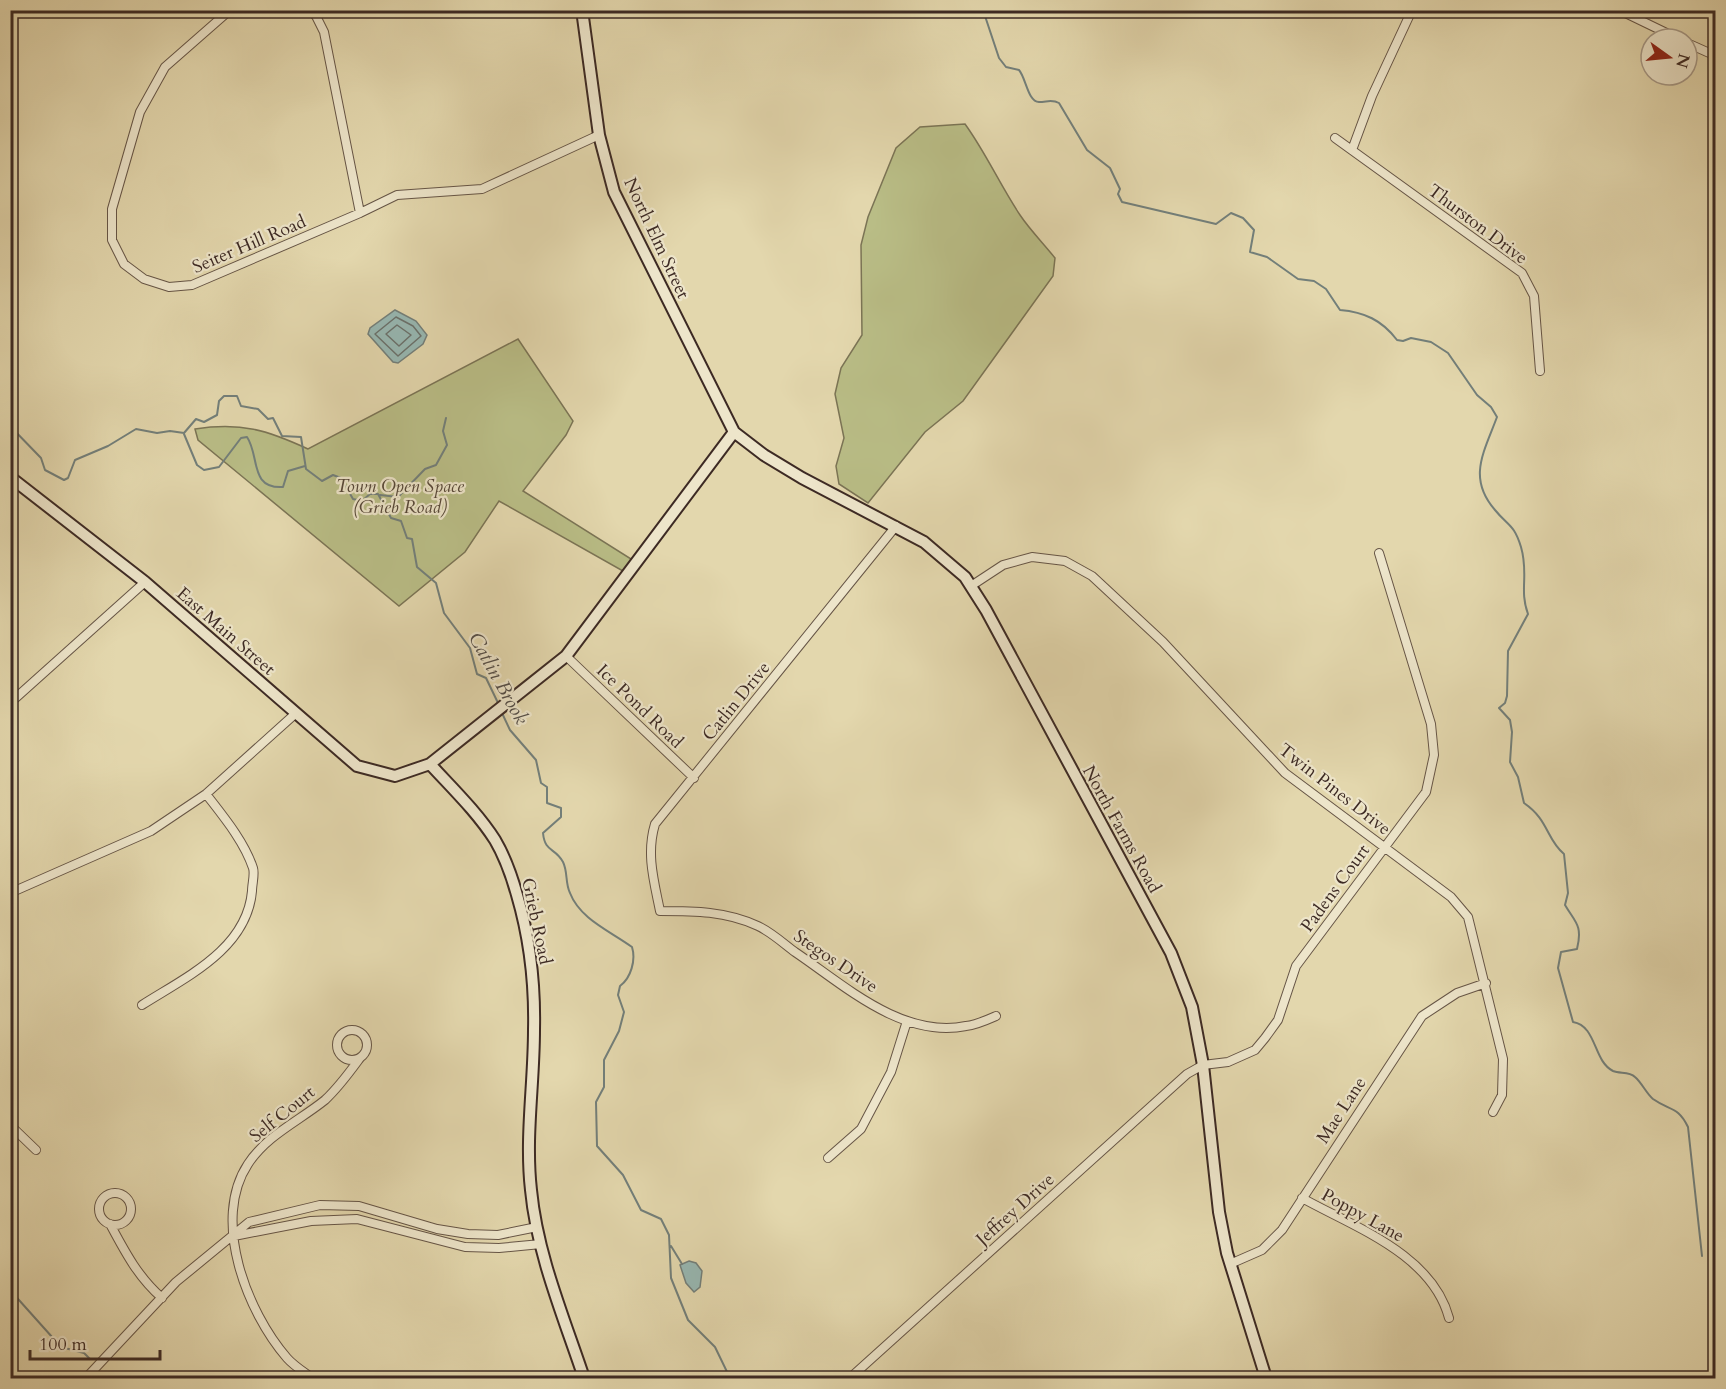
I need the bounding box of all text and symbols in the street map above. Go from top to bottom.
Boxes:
north arrow [1639,27,1699,87]
text: N [1670,51,1695,70]
street label: North Elm Street [618,174,696,303]
street label: Thurston Drive [1422,178,1533,270]
street label: Seiter Hill Road [189,209,310,280]
park label: Town Open Space (Grieb Road) [336,474,465,520]
street label: East Main Street [171,581,281,682]
water label: Catlin Brook [462,627,535,729]
street label: Catlin Drive [697,656,776,746]
street label: Ice Pond Road [591,658,689,755]
street label: Twin Pines Drive [1273,738,1396,841]
street label: North Farms Road [1076,761,1167,898]
street label: Padens Court [1295,839,1376,937]
street label: Grieb Road [515,875,558,967]
street label: Stegos Drive [788,924,883,999]
street label: Mae Lane [1311,1072,1372,1148]
street label: Self Court [244,1080,321,1149]
street label: Jeffrey Drive [968,1167,1060,1253]
street label: Poppy Lane [1317,1182,1409,1248]
scale bar [30,1323,160,1361]
text: 100 m [39,1332,87,1357]

